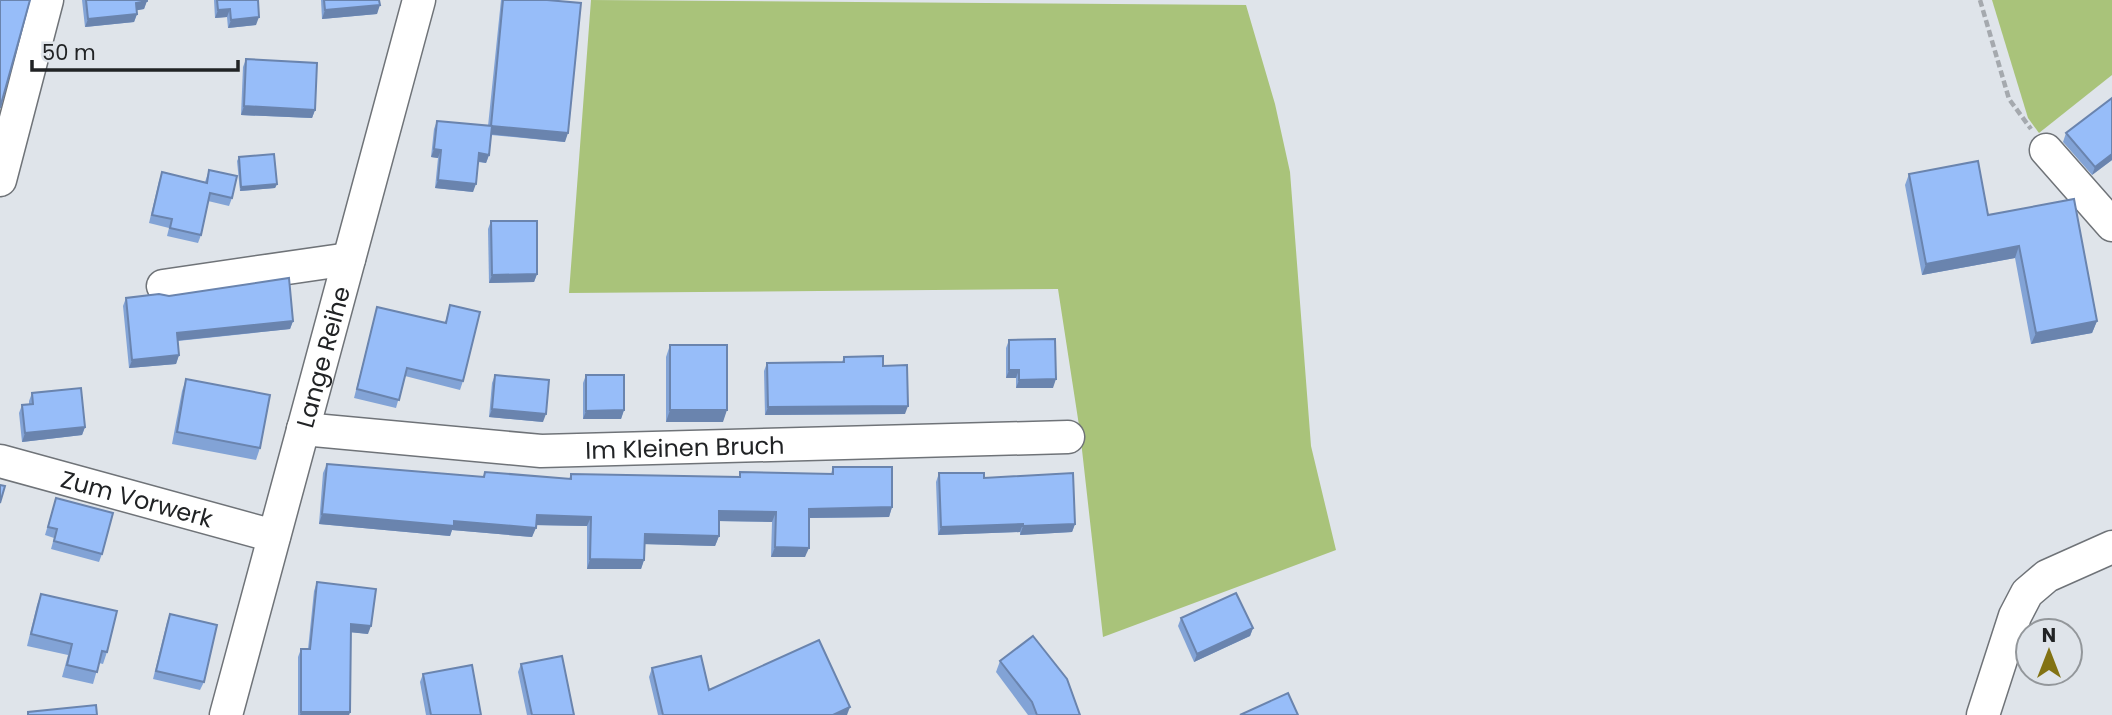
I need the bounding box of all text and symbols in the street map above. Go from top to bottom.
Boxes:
scale bar [32,28,238,72]
text: 50 m [42,38,96,67]
street label: Lange Reihe [288,282,358,431]
street label: Im Kleinen Bruch [585,428,785,466]
street label: Zum Vorwerk [57,462,217,535]
north arrow [2014,617,2084,687]
text: N [2042,622,2056,649]

